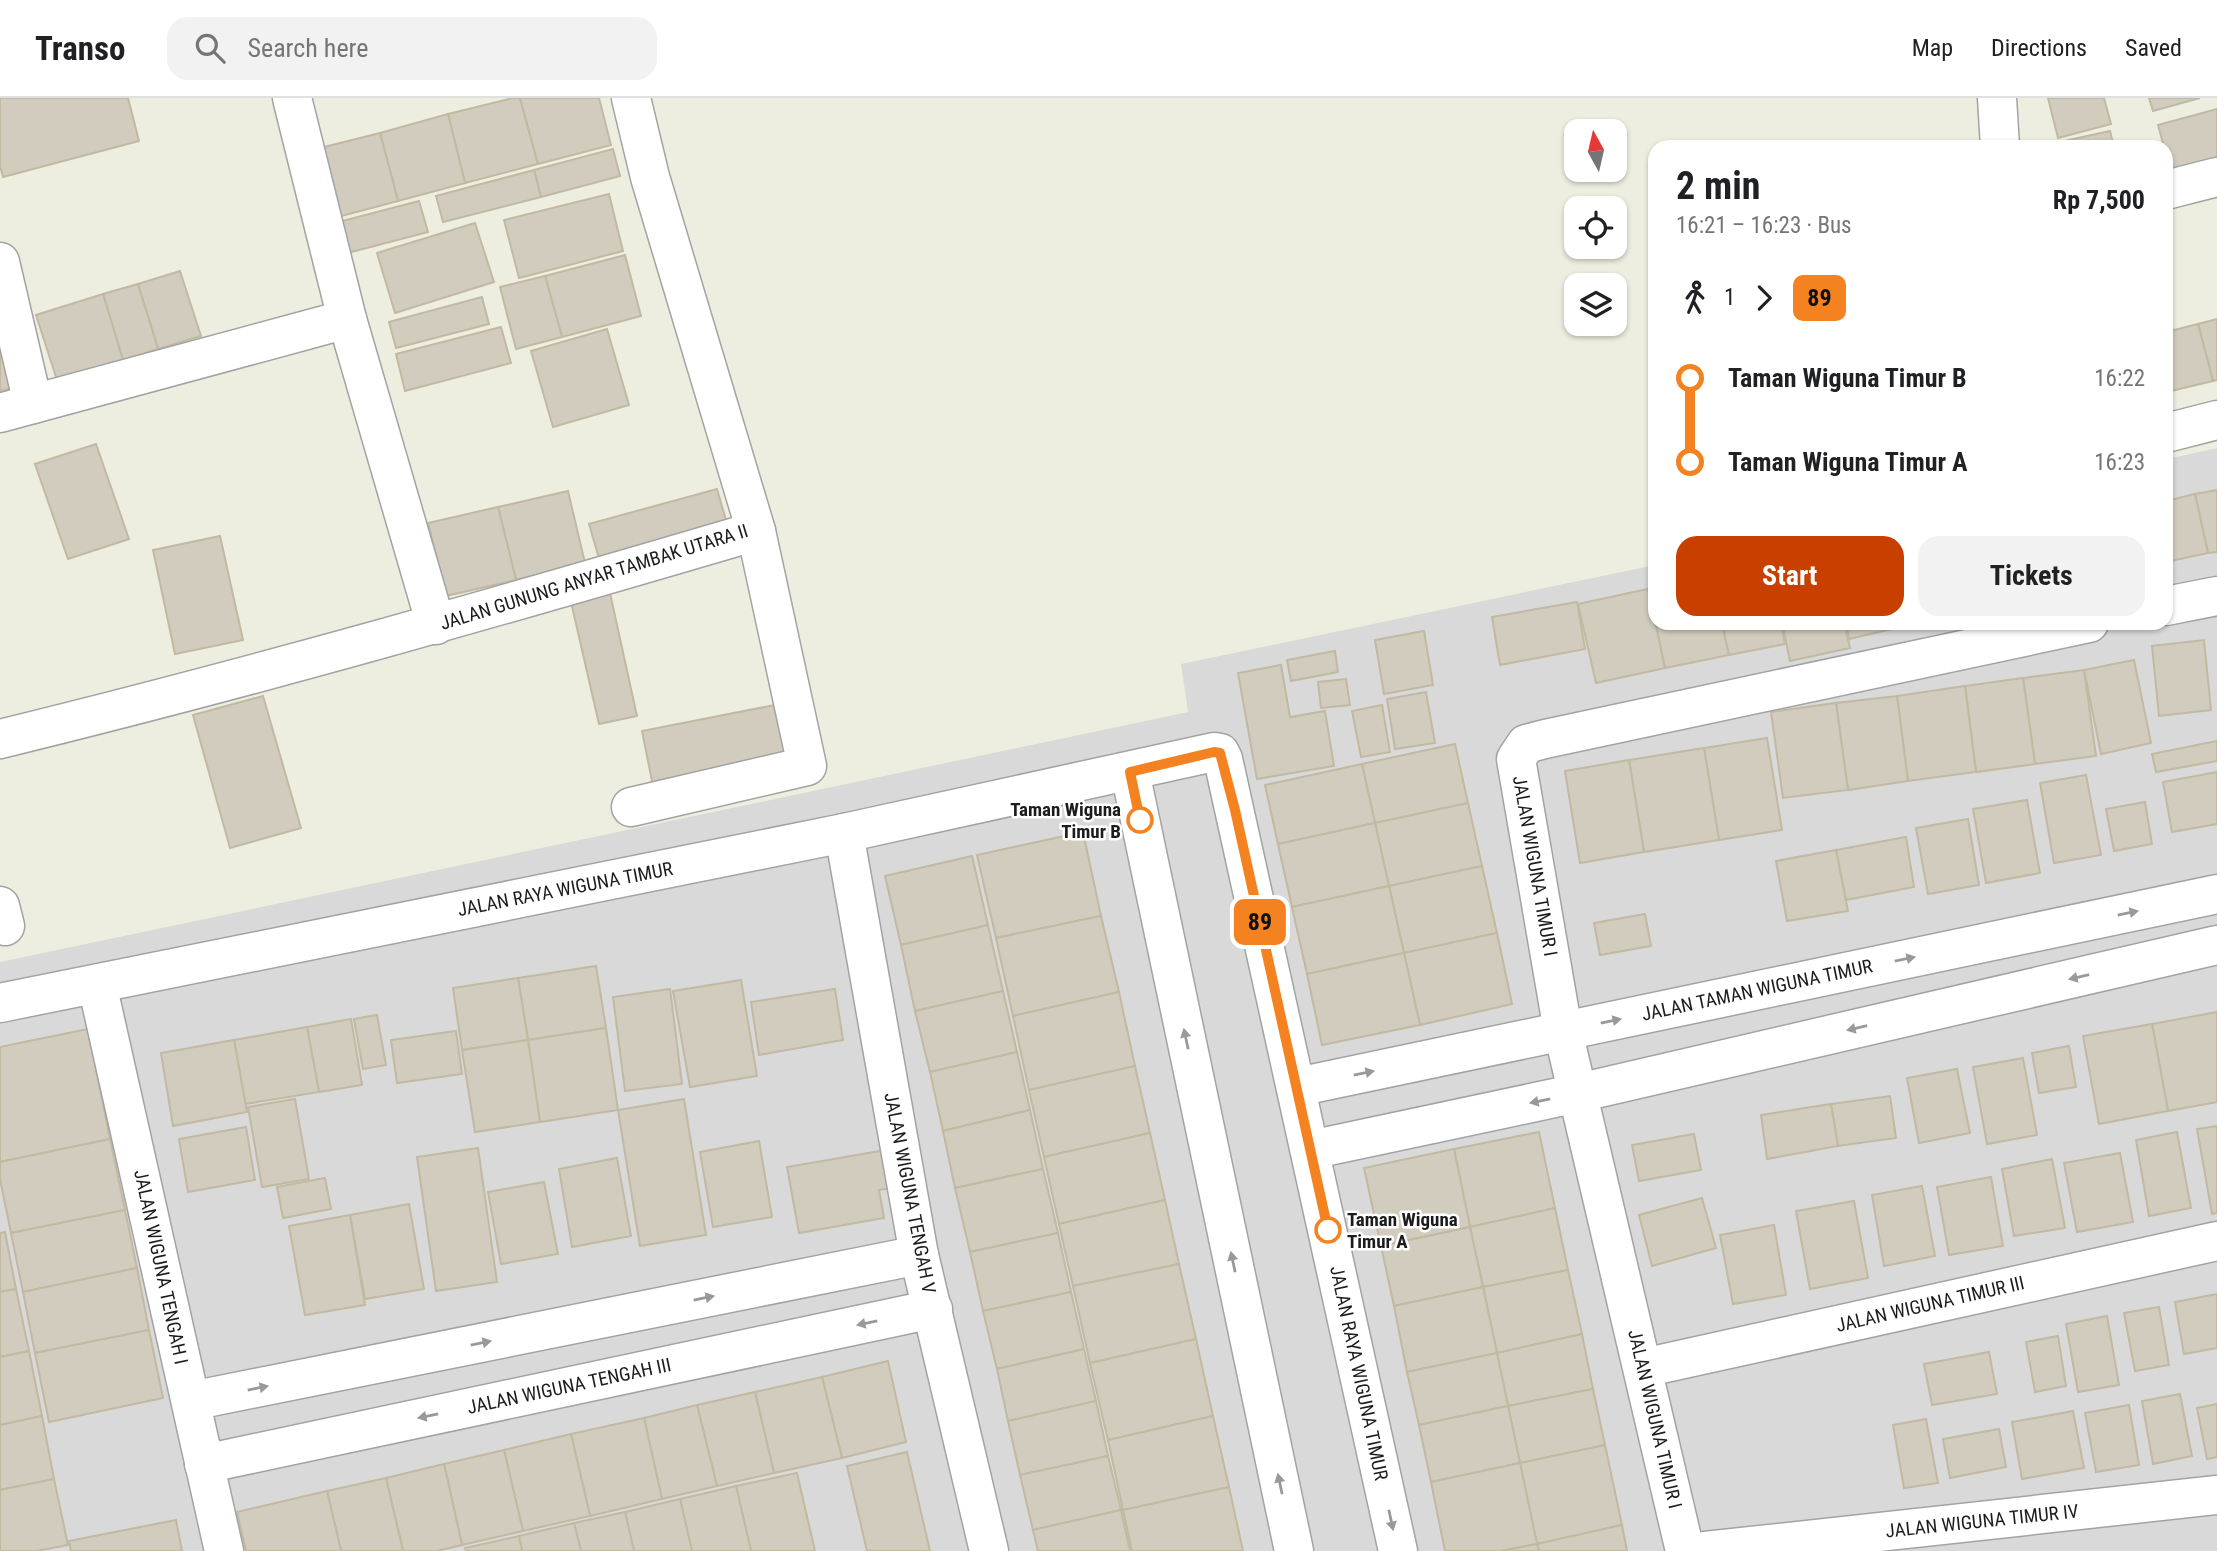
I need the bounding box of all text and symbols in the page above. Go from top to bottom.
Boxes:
search box [167,17,657,80]
text: Transo [35,29,125,68]
icon: search [191,29,229,67]
text: Search here [247,33,368,63]
text: Map [1912,34,1953,62]
text: Directions [1991,34,2087,62]
text: Saved [2125,34,2182,62]
north arrow [1564,119,1628,182]
map controls [1564,119,1627,336]
text: 2 min [1676,164,1760,208]
text: Rp 7,500 [2053,185,2145,215]
button: locate [1564,196,1627,259]
text: 16:21 – 16:23 · Bus [1676,212,1852,239]
button: layers [1564,273,1627,336]
icon: walk [1676,279,1714,317]
icon: forward [1745,279,1783,317]
text: 1 [1724,284,1735,311]
text: 89 [1807,284,1832,312]
text: Taman Wiguna Timur B [1728,363,1967,393]
text: 16:22 [2094,365,2145,392]
text: Taman Wiguna Timur A [1728,447,1968,477]
text: 16:23 [2094,449,2145,476]
street label: JALAN GUNUNG ANYAR TAMBAK UTARA II [437,519,751,635]
button: Start [1676,536,1904,616]
button: Tickets [1918,536,2145,616]
street label: JALAN WIGUNA TIMUR I [1508,774,1562,958]
place label: Taman Wiguna Timur B [1010,798,1121,843]
marker: Taman Wiguna Timur B [1127,807,1153,833]
street label: JALAN RAYA WIGUNA TIMUR [456,857,674,921]
line badge: 89 [1228,899,1292,945]
one-way arrow [2117,907,2139,918]
text: 89 [1248,908,1272,936]
street label: JALAN TAMAN WIGUNA TIMUR [1640,954,1874,1026]
one-way arrow [1894,954,1916,965]
one-way arrow [2068,971,2090,982]
one-way arrow [1600,1015,1622,1026]
one-way arrow [1846,1023,1868,1034]
one-way arrow [1180,1028,1191,1050]
one-way arrow [1353,1067,1375,1078]
street label: JALAN WIGUNA TENGAH V [879,1091,941,1296]
one-way arrow [1529,1096,1551,1107]
street label: JALAN WIGUNA TENGAH I [129,1168,193,1366]
place label: Taman Wiguna Timur A [1347,1208,1458,1253]
marker: Taman Wiguna Timur A [1315,1217,1341,1243]
one-way arrow [1227,1251,1238,1273]
street label: JALAN RAYA WIGUNA TIMUR [1325,1264,1393,1482]
street label: JALAN WIGUNA TIMUR III [1834,1271,2026,1337]
one-way arrow [693,1292,715,1303]
one-way arrow [856,1317,878,1328]
street label: JALAN WIGUNA TIMUR I [1623,1327,1687,1511]
one-way arrow [470,1337,492,1348]
street label: JALAN WIGUNA TENGAH III [465,1353,673,1419]
one-way arrow [247,1382,269,1393]
one-way arrow [417,1410,439,1421]
one-way arrow [1274,1473,1285,1495]
street label: JALAN WIGUNA TIMUR IV [1884,1499,2080,1543]
one-way arrow [1386,1509,1397,1531]

